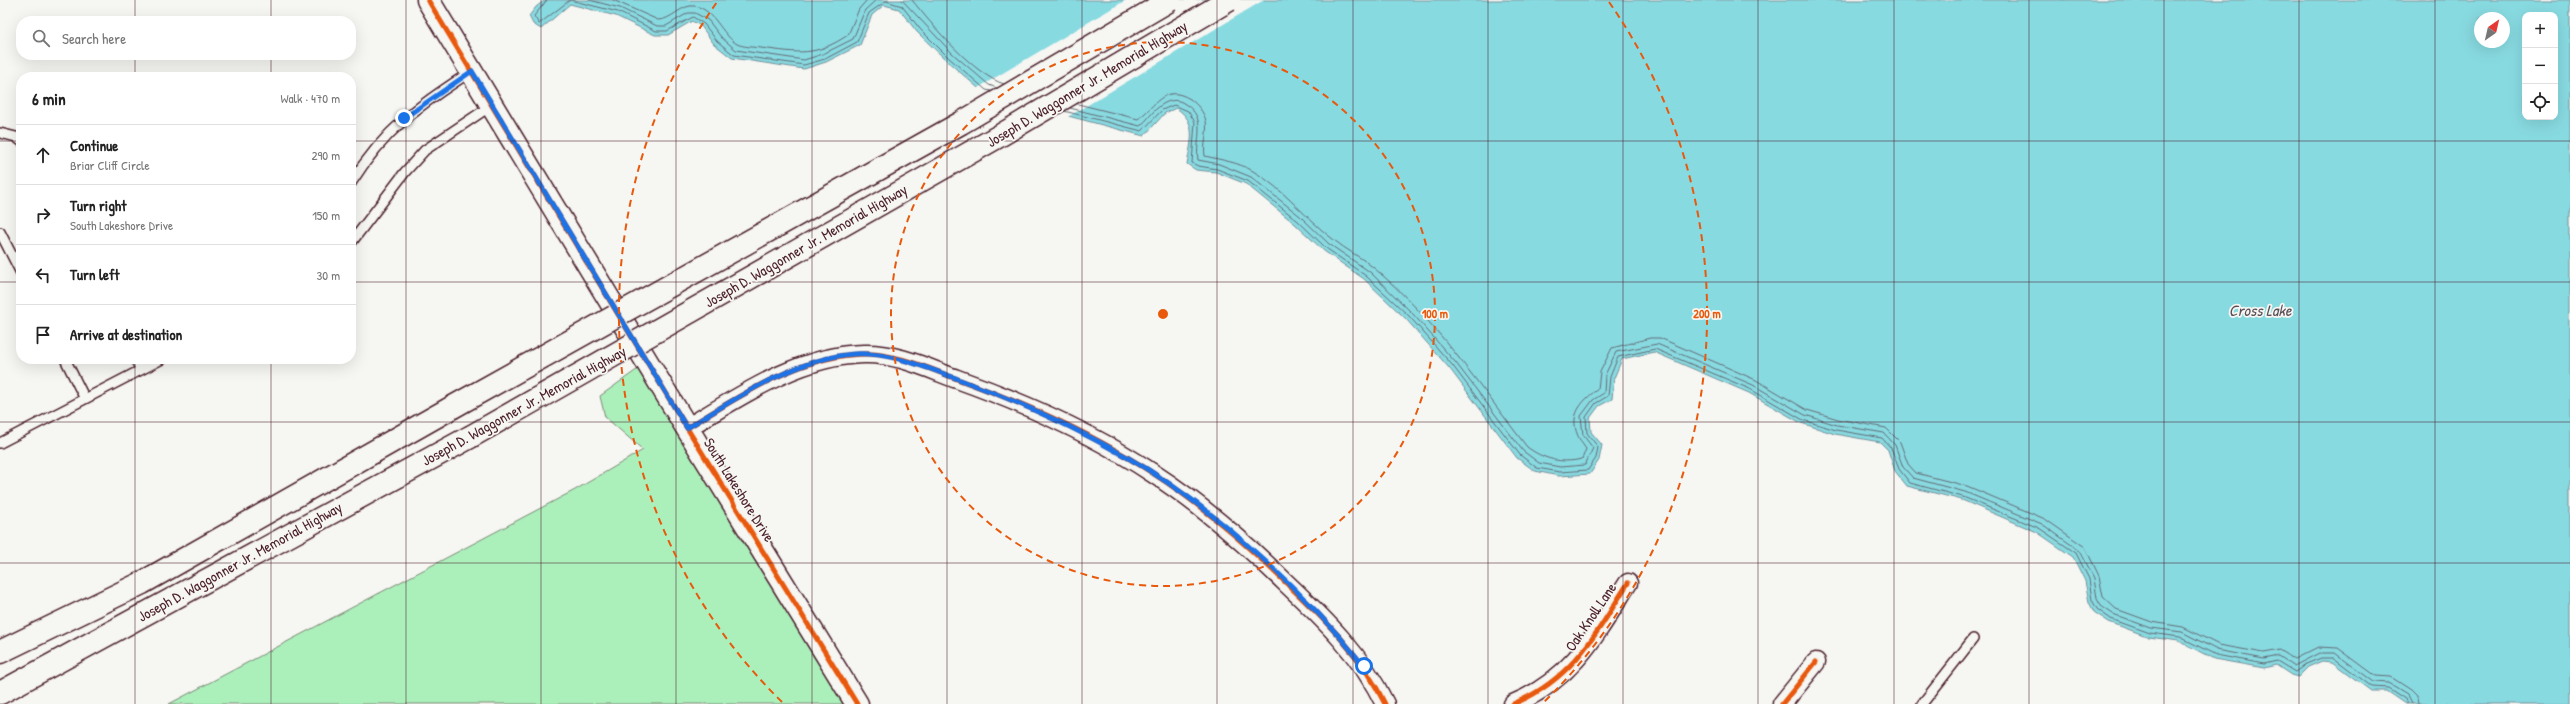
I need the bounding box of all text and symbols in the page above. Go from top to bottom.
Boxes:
north arrow [2474,12,2510,48]
map controls [2522,12,2558,120]
button: + [2522,12,2558,48]
street label: Joseph D. Waggonner Jr. Memorial Highway [982,15,1191,152]
search box [16,16,356,60]
icon: search [30,27,52,49]
text: Search here [62,28,126,49]
button: − [2522,48,2558,84]
button: locate [2522,84,2558,120]
text: 6 min [32,87,66,110]
text: Walk · 470 m [280,89,340,107]
route end [395,109,413,127]
text: Continue [70,135,118,156]
icon: ahead [32,144,54,166]
text: 290 m [311,146,340,164]
text: Briar Cliff Circle [70,156,150,174]
street label: Joseph D. Waggonner Jr. Memorial Highway [701,179,911,312]
text: Turn right [70,195,126,216]
icon: right [32,204,54,226]
text: 150 m [312,206,340,224]
text: South Lakeshore Drive [70,216,173,234]
icon: left [32,264,54,286]
text: Turn left [70,264,120,285]
text: 30 m [317,266,340,284]
water label: Cross Lake [2229,299,2292,321]
text: 100 m [1422,305,1448,322]
text: 200 m [1693,305,1721,322]
centre of rings [1156,307,1170,321]
icon: arrive [32,324,54,346]
text: Arrive at destination [70,324,182,345]
street label: Joseph D. Waggonner Jr. Memorial Highway [418,340,630,471]
street label: South Lakeshore Drive [699,434,780,546]
street label: Joseph D. Waggonner Jr. Memorial Highway [134,496,346,627]
street label: Oak Knoll Lane [1560,578,1621,655]
route start [1355,657,1373,675]

